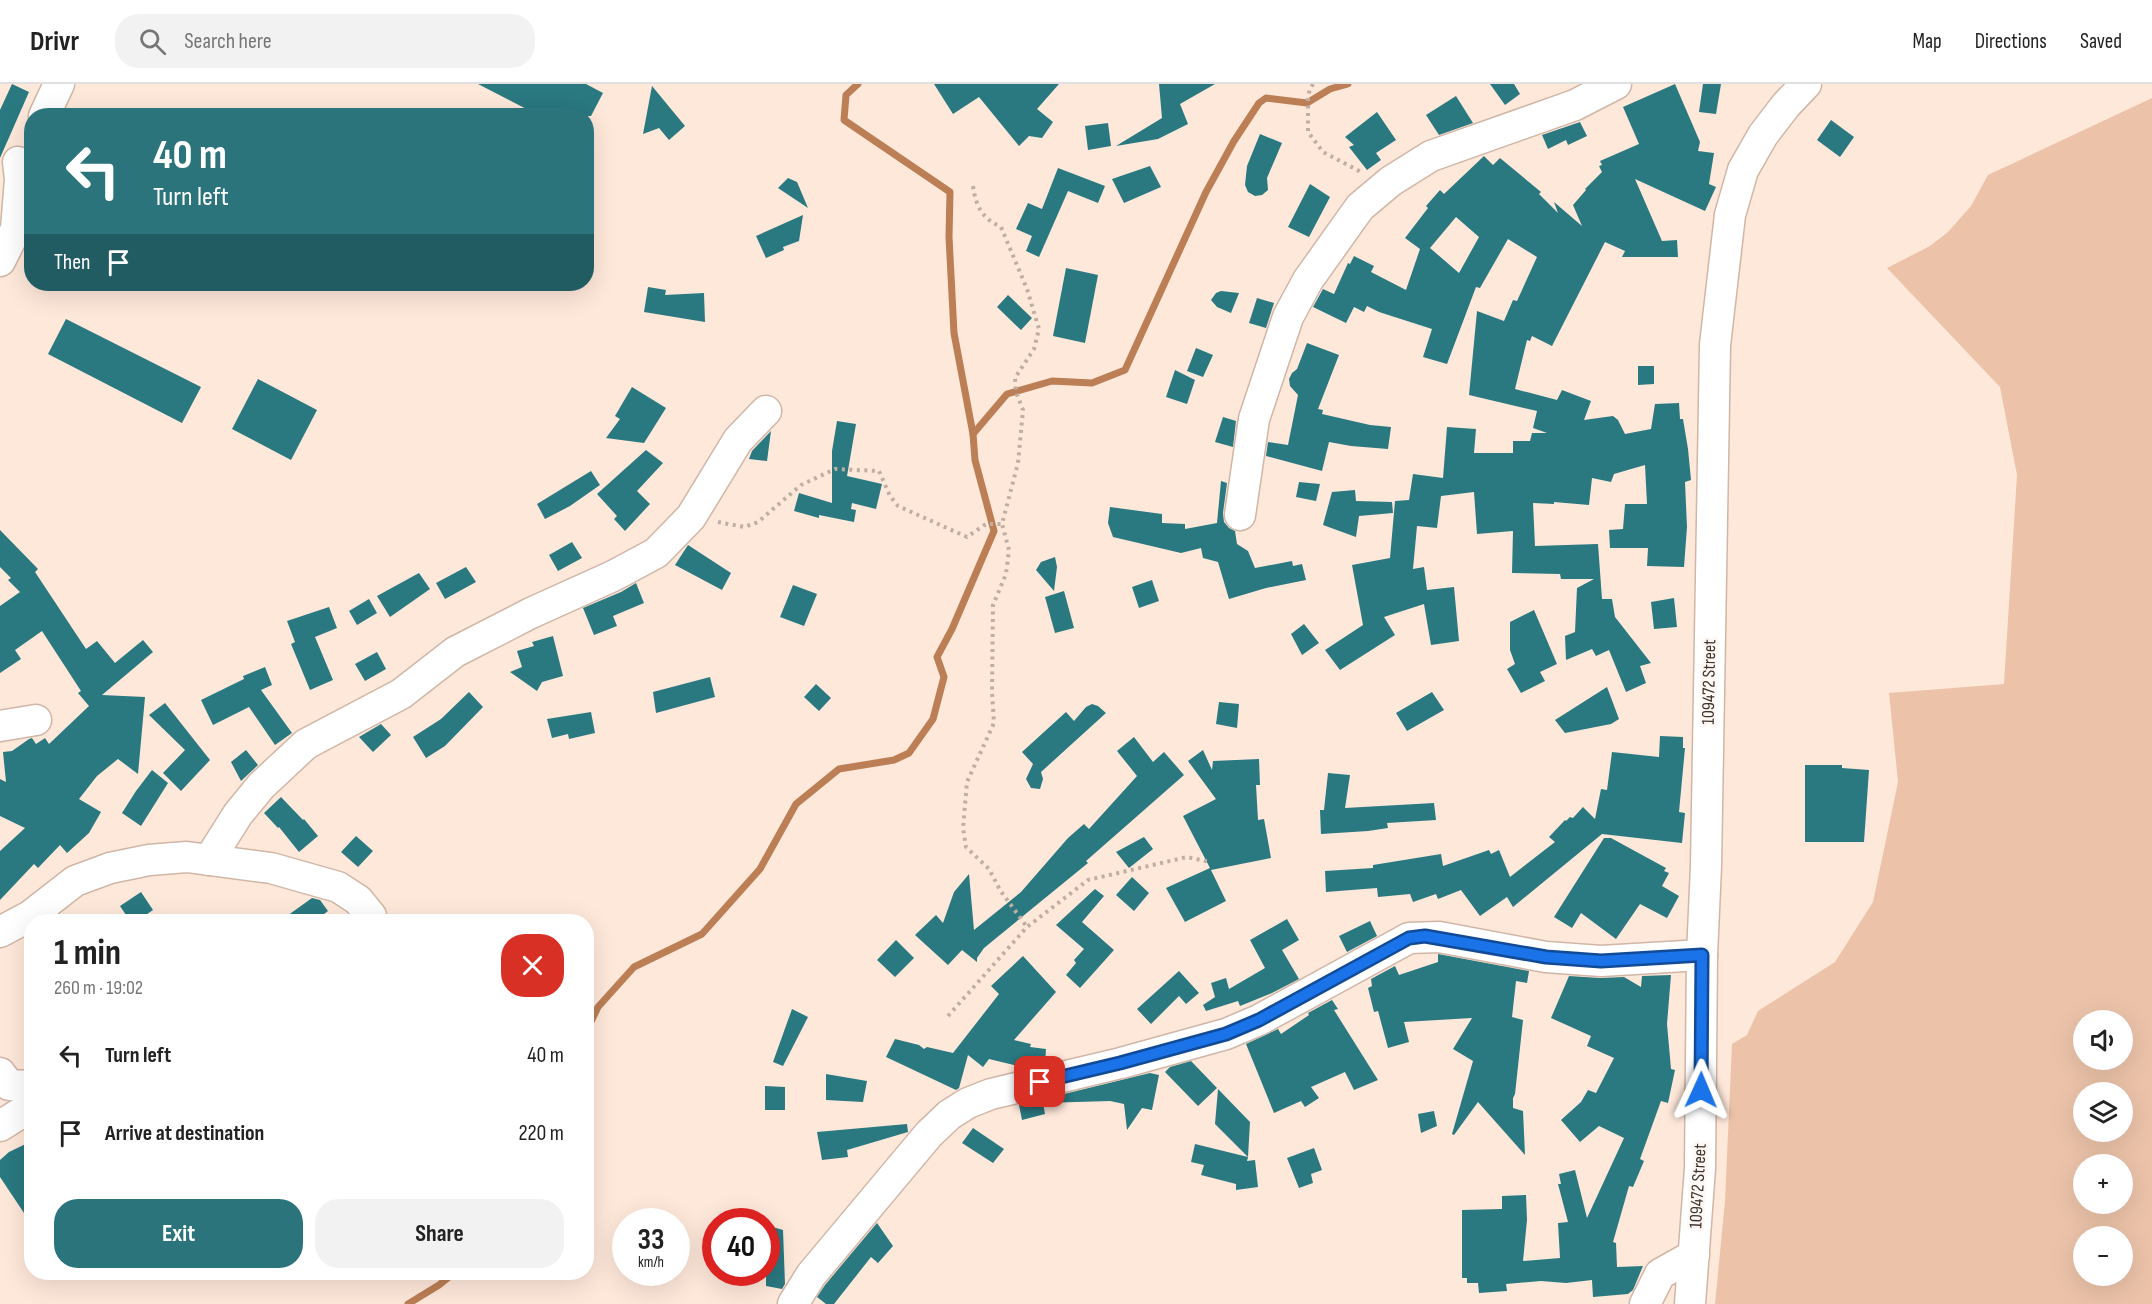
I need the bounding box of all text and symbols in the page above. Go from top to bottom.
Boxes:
search box [115,14,535,68]
text: Drivr [30,25,79,58]
icon: search [136,25,169,58]
text: Search here [184,28,272,55]
text: Map [1912,29,1942,54]
text: Directions [1975,29,2047,54]
text: Saved [2080,29,2122,54]
text: 40 m [153,130,227,181]
icon: left [54,132,132,210]
text: Turn left [153,181,229,213]
icon: arrive [102,246,135,279]
text: Then [54,249,90,276]
street label: 109472 Street [1698,639,1720,725]
text: 1 min [54,932,121,975]
button: close [501,934,564,997]
text: 260 m · 19:02 [54,976,143,1000]
map controls [2073,1010,2133,1286]
button: sound [2073,1010,2133,1070]
icon: left [54,1039,87,1072]
text: Turn left [105,1042,171,1069]
text: 40 m [527,1042,564,1069]
pin [1014,1056,1065,1107]
position arrow [1669,1058,1733,1122]
icon: arrive [1023,1065,1056,1098]
button: layers [2073,1082,2133,1142]
icon: arrive [54,1117,87,1150]
text: Arrive at destination [105,1120,264,1147]
text: 220 m [518,1120,564,1147]
street label: 109472 Street [1685,1142,1711,1229]
button: + [2073,1154,2133,1214]
button: Exit [54,1199,303,1268]
button: Share [315,1199,564,1268]
speed limit sign: 40 [702,1208,780,1286]
text: 33 [638,1222,664,1258]
button: − [2073,1226,2133,1286]
text: km/h [638,1253,664,1272]

